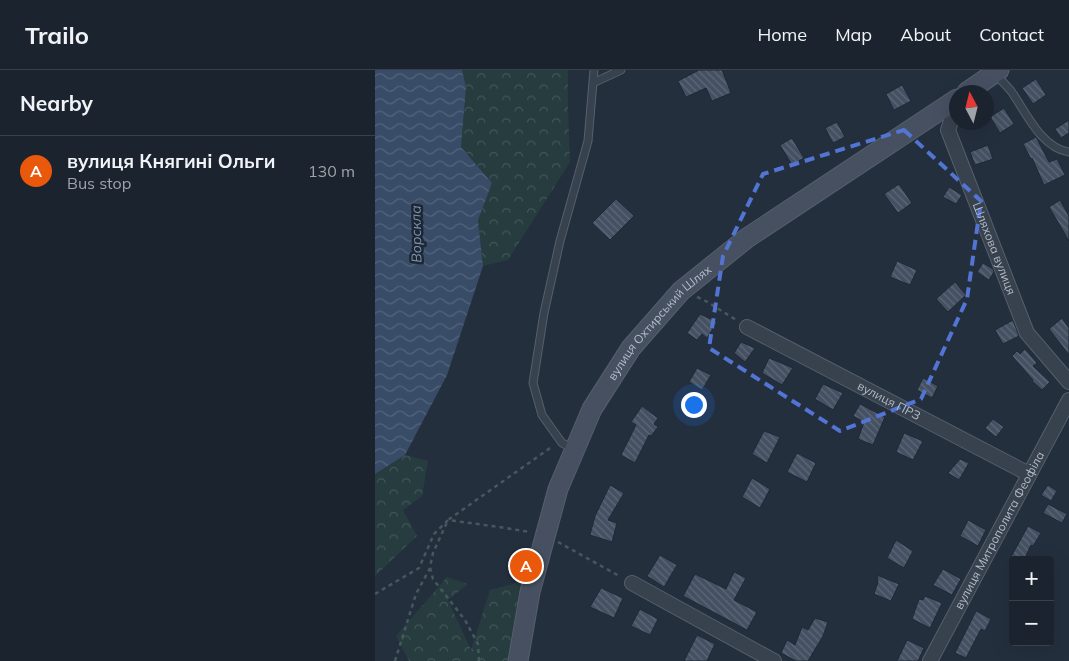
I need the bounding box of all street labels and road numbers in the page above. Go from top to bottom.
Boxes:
street label: Шляхова вулиця [970,200,1019,297]
street label: вулиця Охтирський Шлях [604,261,714,383]
street label: вулиця ПРЗ [855,378,923,423]
street label: вулиця Митрополита Феофіла [951,449,1047,612]

